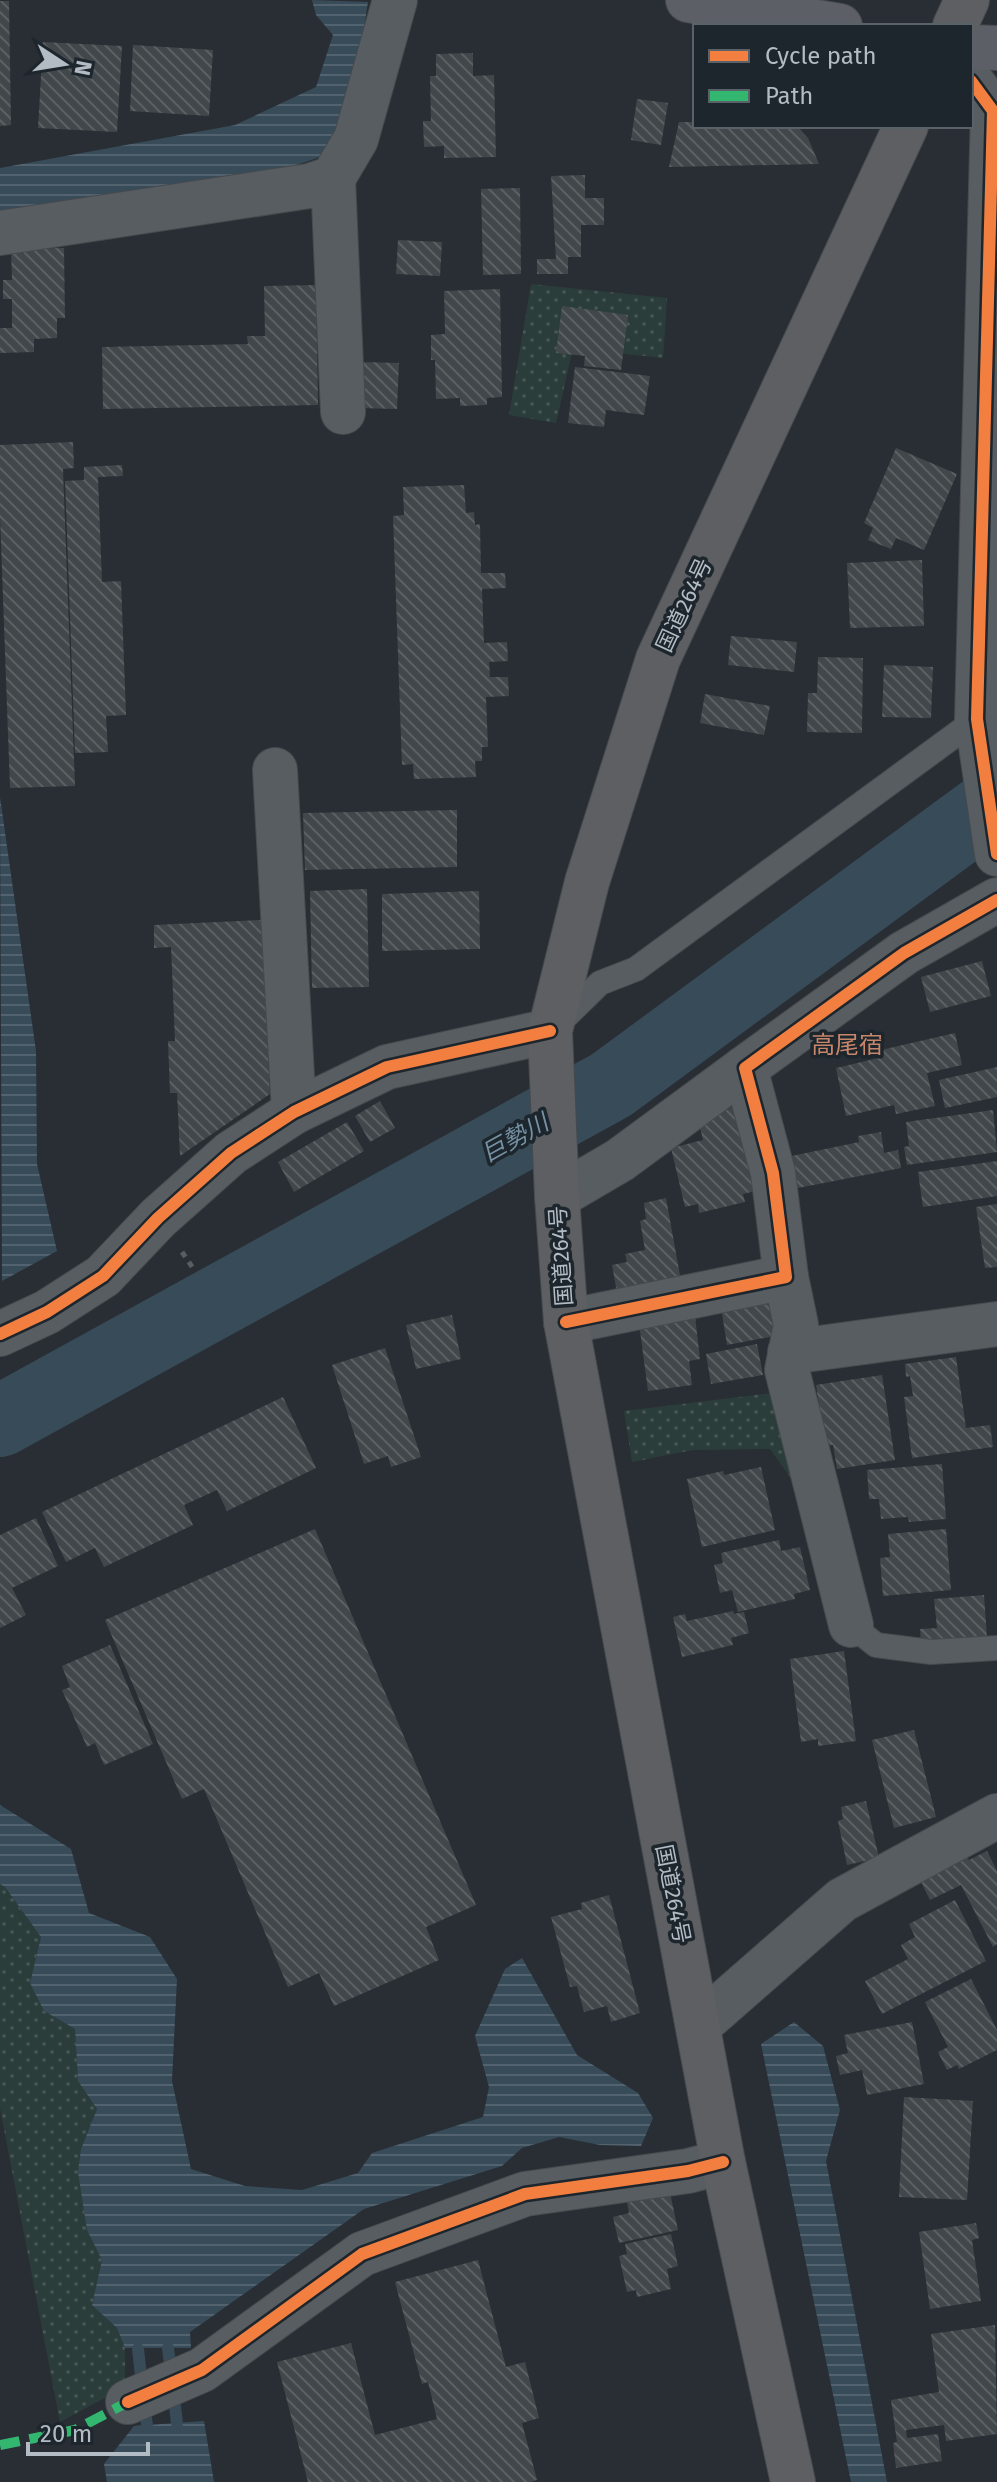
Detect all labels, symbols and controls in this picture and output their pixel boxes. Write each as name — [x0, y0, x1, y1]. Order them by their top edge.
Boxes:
north arrow — [24, 24, 104, 104]
legend — [693, 24, 973, 128]
text: Cycle path — [765, 42, 877, 70]
text: N — [68, 58, 98, 78]
text: Path — [765, 82, 813, 110]
street label: 国道264号 — [651, 554, 717, 656]
district label: 高尾宿 — [811, 1031, 883, 1059]
water label: 巨勢川 — [477, 1107, 556, 1168]
street label: 国道264号 — [544, 1205, 578, 1307]
street label: 国道264号 — [650, 1842, 696, 1946]
scale bar — [28, 2406, 148, 2456]
text: 20 m — [40, 2420, 92, 2448]

